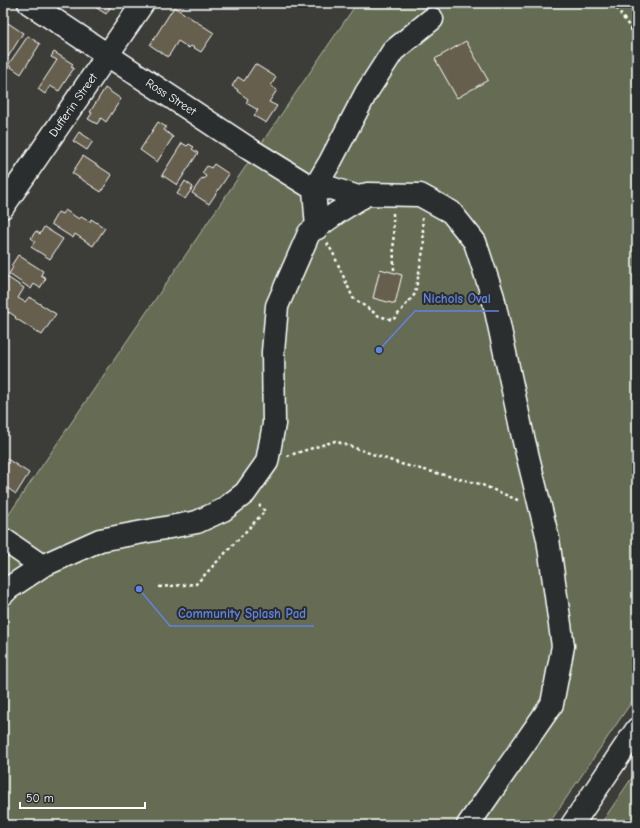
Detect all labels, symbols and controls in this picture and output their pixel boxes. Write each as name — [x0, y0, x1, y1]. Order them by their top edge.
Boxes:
street label: Dufferin Street — [46, 70, 100, 139]
street label: Ross Street — [143, 76, 199, 119]
callout: Nichols Oval — [415, 286, 499, 311]
text: Nichols Oval — [423, 291, 491, 306]
callout: Community Splash Pad — [170, 601, 314, 626]
text: Community Splash Pad — [178, 606, 306, 621]
scale bar — [20, 784, 145, 810]
text: 50 m — [26, 791, 54, 805]

